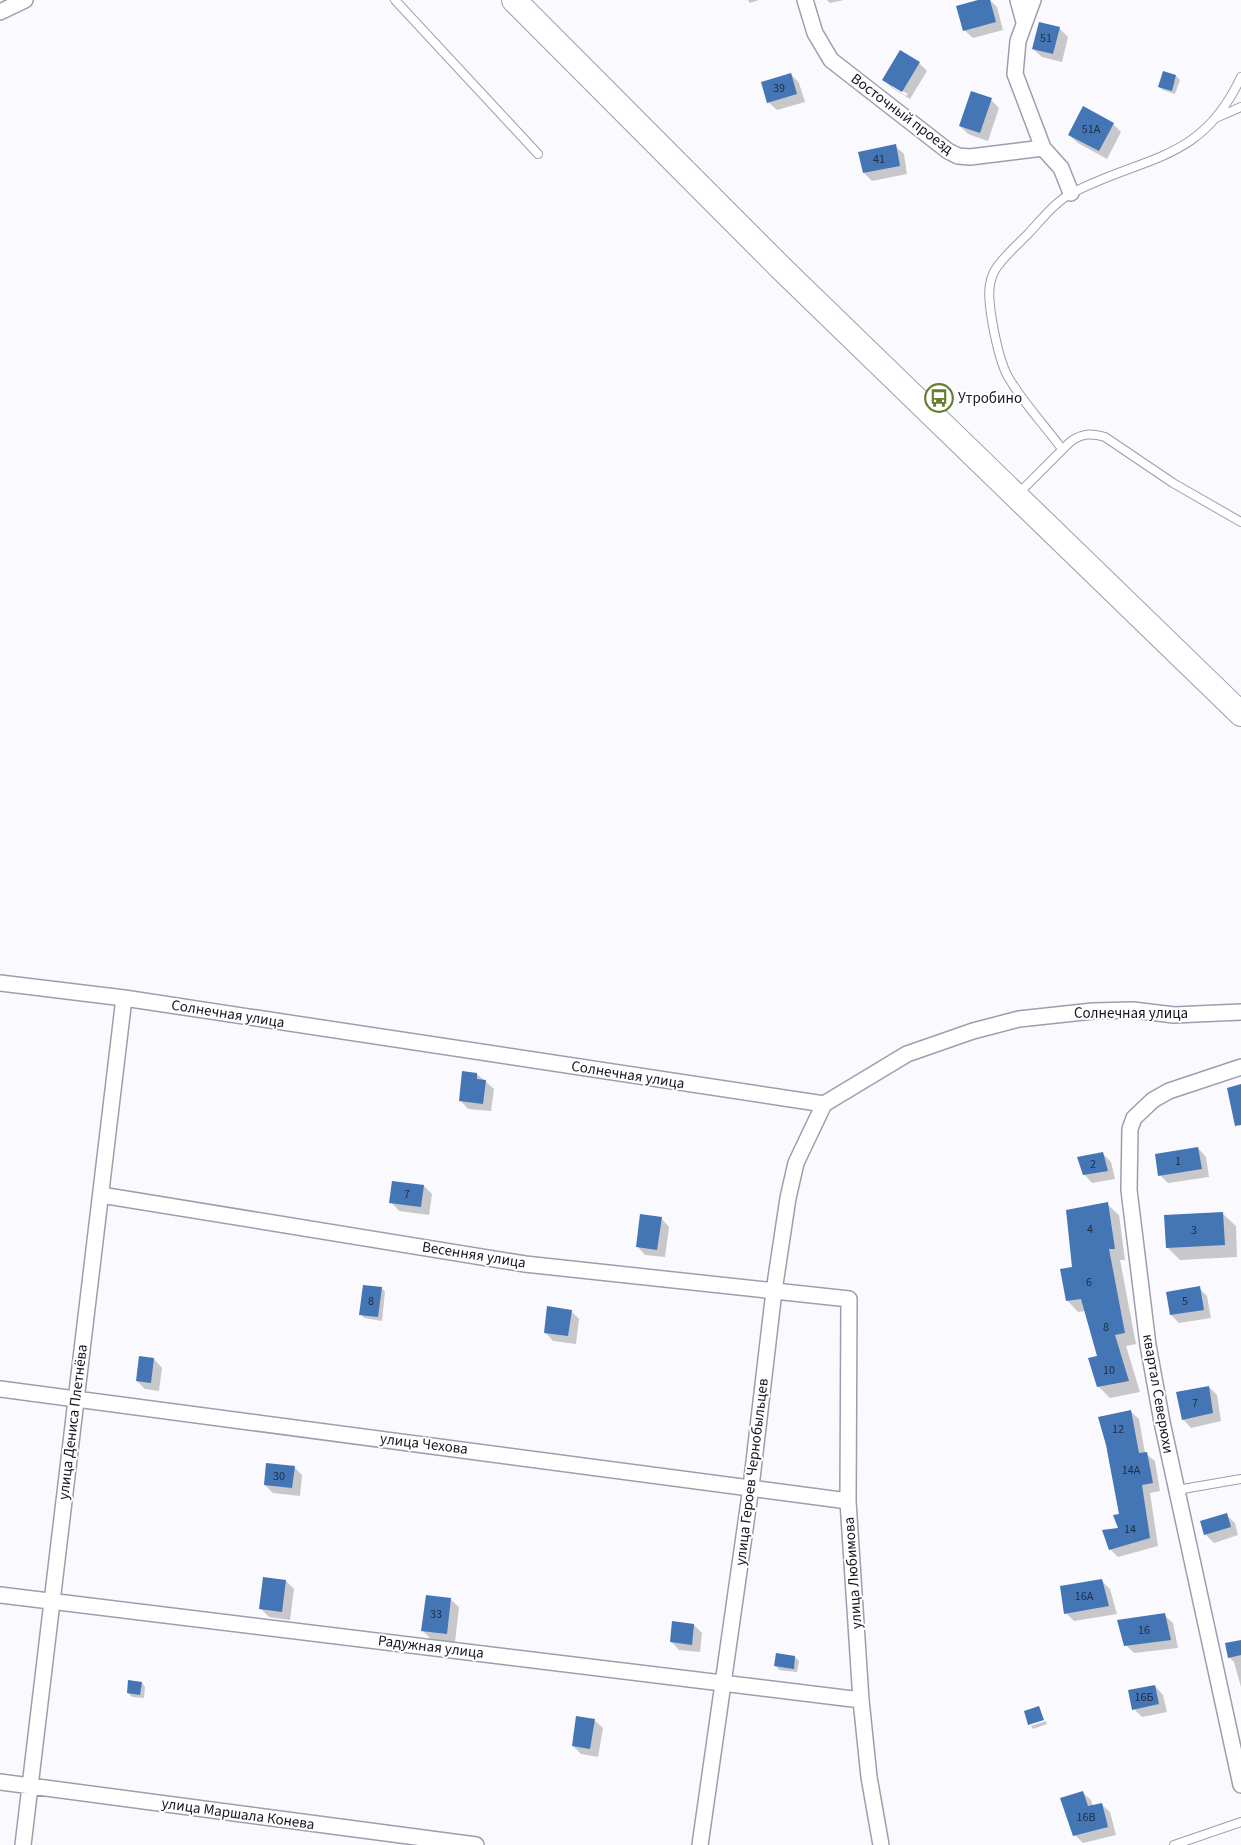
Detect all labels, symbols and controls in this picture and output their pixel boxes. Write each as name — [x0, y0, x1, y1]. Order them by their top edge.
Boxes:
house number: 51 — [1040, 30, 1052, 47]
street label: Восточный проезд — [846, 69, 958, 159]
house number: 39 — [773, 80, 785, 97]
house number: 51А — [1082, 121, 1101, 138]
house number: 41 — [873, 151, 885, 168]
bus stop icon: Утробино — [924, 383, 954, 413]
place label: Утробино — [958, 388, 1022, 409]
street label: Солнечная улица — [170, 995, 286, 1033]
street label: Солнечная улица — [1074, 1003, 1188, 1024]
street label: Солнечная улица — [570, 1056, 686, 1094]
house number: 1 — [1175, 1153, 1181, 1170]
house number: 2 — [1090, 1156, 1096, 1173]
house number: 7 — [404, 1186, 410, 1203]
house number: 4 — [1087, 1221, 1093, 1238]
house number: 3 — [1191, 1222, 1197, 1239]
street label: Весенняя улица — [421, 1236, 527, 1274]
house number: 6 — [1086, 1274, 1092, 1291]
house number: 8 — [368, 1293, 374, 1310]
house number: 5 — [1182, 1293, 1188, 1310]
house number: 8 — [1103, 1319, 1109, 1336]
street label: квартал Северюхи — [1137, 1333, 1179, 1455]
street label: улица Дениса Плетнёва — [53, 1343, 93, 1501]
house number: 10 — [1103, 1362, 1115, 1379]
street label: улица Героев Чернобыльцев — [730, 1377, 774, 1567]
house number: 7 — [1192, 1395, 1198, 1412]
house number: 12 — [1112, 1421, 1124, 1438]
street label: улица Чехова — [379, 1428, 469, 1460]
house number: 14А — [1122, 1462, 1141, 1479]
house number: 30 — [273, 1468, 285, 1485]
street label: улица Любимова — [839, 1516, 867, 1630]
house number: 14 — [1124, 1521, 1136, 1538]
house number: 16А — [1075, 1588, 1094, 1605]
house number: 33 — [430, 1606, 442, 1623]
house number: 16 — [1138, 1622, 1150, 1639]
street label: Радужная улица — [377, 1630, 485, 1664]
house number: 16Б — [1135, 1689, 1153, 1706]
street label: улица Маршала Конева — [160, 1793, 316, 1835]
house number: 16В — [1077, 1809, 1095, 1826]

